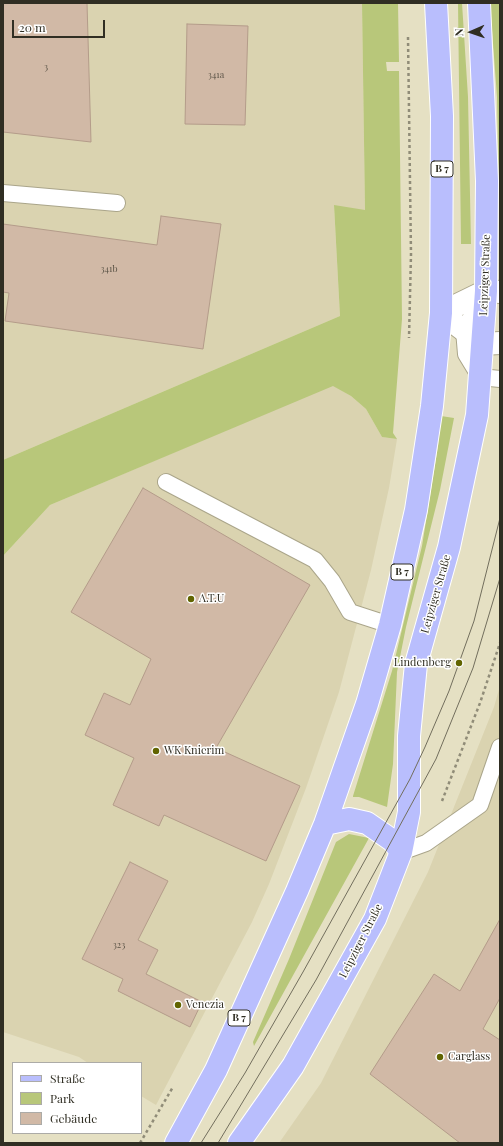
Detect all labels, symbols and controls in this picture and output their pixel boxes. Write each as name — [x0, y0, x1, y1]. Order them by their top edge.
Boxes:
scale bar — [14, 12, 107, 38]
north arrow — [451, 12, 491, 52]
text: 20 m — [19, 19, 46, 35]
text: N — [451, 28, 466, 37]
house number: 3 — [44, 62, 48, 72]
house number: 341a — [208, 70, 224, 80]
road number: B 7 — [431, 161, 453, 177]
street label: Leipziger Straße — [477, 234, 493, 316]
house number: 341b — [101, 264, 117, 274]
street label: Leipziger Straße — [418, 553, 454, 635]
road number: B 7 — [391, 564, 413, 580]
place label: A.T.U — [199, 592, 224, 606]
marker: A.T.U — [186, 594, 196, 604]
place label: Lindenberg — [394, 656, 451, 670]
marker: Lindenberg — [454, 658, 464, 668]
place label: WK Knierim — [164, 744, 224, 758]
marker: WK Knierim — [151, 746, 161, 756]
street label: Leipziger Straße — [337, 902, 385, 980]
house number: 323 — [113, 940, 125, 950]
place label: Venezia — [186, 998, 224, 1012]
marker: Venezia — [173, 1000, 183, 1010]
road number: B 7 — [228, 1010, 250, 1026]
place label: Carglass — [448, 1050, 490, 1064]
marker: Carglass — [435, 1052, 445, 1062]
legend — [12, 1062, 142, 1134]
text: Straße — [50, 1070, 85, 1086]
text: Park — [50, 1090, 75, 1106]
text: Gebäude — [50, 1110, 97, 1126]

